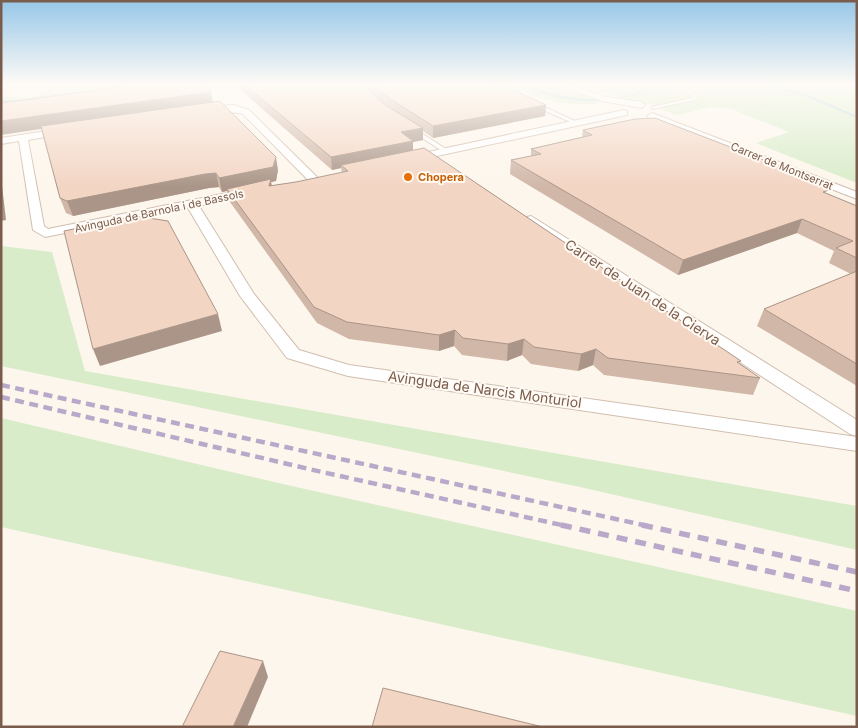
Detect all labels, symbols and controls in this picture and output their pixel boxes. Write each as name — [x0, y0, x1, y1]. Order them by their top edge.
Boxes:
street label: Carrer de Montserrat — [729, 139, 836, 193]
place label: Chopera — [418, 170, 464, 184]
marker: Chopera — [402, 171, 414, 183]
street label: Avinguda de Barnola i de Bassols — [73, 186, 245, 236]
street label: Carrer de Juan de la Cierva — [562, 235, 724, 349]
street label: Avinguda de Narcis Monturiol — [387, 367, 583, 411]

